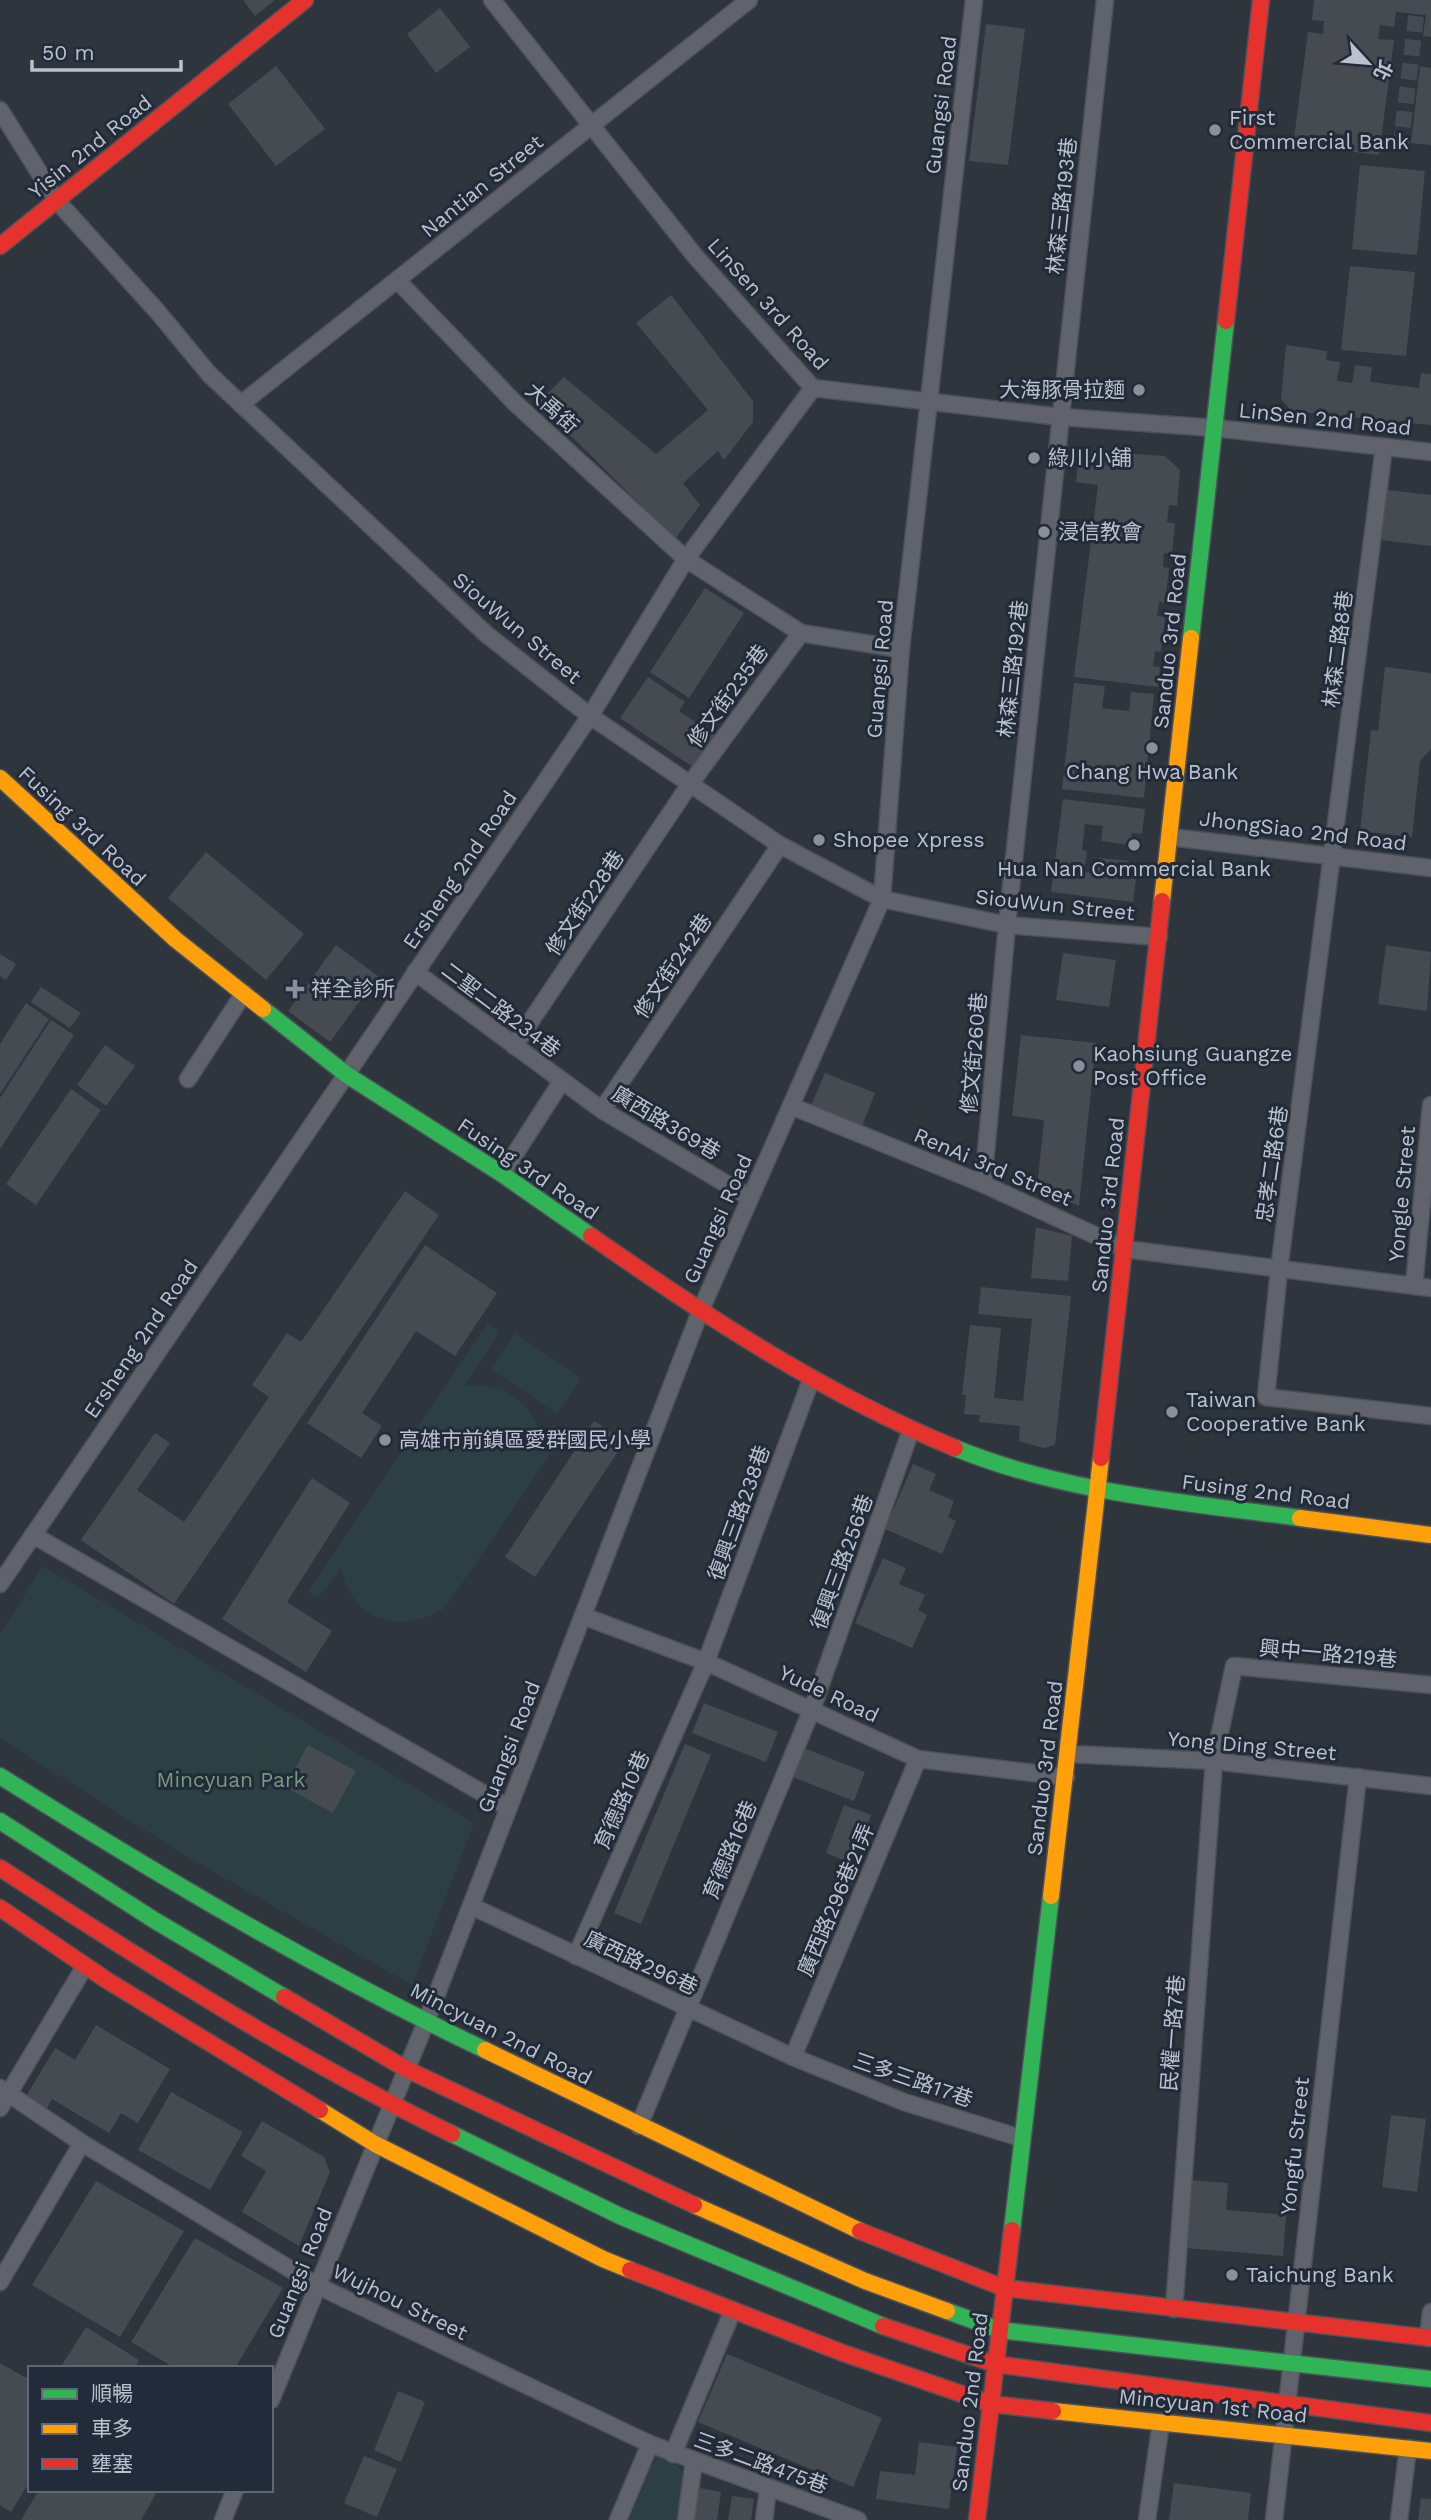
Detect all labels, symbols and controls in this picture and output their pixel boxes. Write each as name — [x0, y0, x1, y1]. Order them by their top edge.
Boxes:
scale bar — [32, 28, 180, 72]
north arrow — [1333, 28, 1403, 98]
street label: Guangsi Road — [920, 34, 961, 176]
text: 50 m — [42, 40, 94, 65]
text: 北 — [1368, 57, 1397, 84]
street label: Yisin 2nd Road — [23, 89, 156, 204]
place label: First Commercial Bank — [1229, 105, 1409, 154]
marker: First Commercial Bank — [1207, 122, 1223, 138]
street label: Nantian Street — [416, 129, 548, 242]
street label: 林森三路193巷 — [1042, 136, 1081, 276]
street label: LinSen 3rd Road — [703, 233, 834, 375]
street label: 大禹街 — [521, 377, 584, 438]
place label: 大海豚骨拉麵 — [999, 377, 1125, 402]
marker: 大海豚骨拉麵 — [1131, 382, 1147, 398]
street label: LinSen 2nd Road — [1237, 397, 1413, 440]
place label: 綠川小舖 — [1048, 445, 1132, 470]
marker: 綠川小舖 — [1026, 450, 1042, 466]
place label: 浸信教會 — [1058, 519, 1142, 544]
marker: 浸信教會 — [1036, 524, 1052, 540]
street label: Sanduo 3rd Road — [1148, 552, 1191, 730]
street label: SiouWun Street — [448, 567, 587, 689]
street label: 林森二路8巷 — [1318, 589, 1357, 709]
street label: Guangsi Road — [861, 598, 898, 739]
street label: 林森三路192巷 — [993, 599, 1032, 739]
street label: 修文街235巷 — [682, 640, 773, 752]
marker: Chang Hwa Bank — [1144, 740, 1160, 756]
place label: Chang Hwa Bank — [1066, 759, 1238, 784]
street label: Fusing 3rd Road — [14, 760, 151, 891]
street label: Ersheng 2nd Road — [397, 786, 522, 954]
street label: JhongSiao 2nd Road — [1198, 805, 1408, 856]
place label: Shopee Xpress — [833, 827, 985, 852]
marker: Shopee Xpress — [811, 832, 827, 848]
marker: Hua Nan Commercial Bank — [1126, 837, 1142, 853]
street label: 修文街228巷 — [540, 845, 629, 960]
place label: Hua Nan Commercial Bank — [997, 856, 1271, 881]
street label: SiouWun Street — [974, 884, 1136, 925]
street label: 修文街242巷 — [628, 909, 717, 1023]
street label: 二聖二路234巷 — [437, 957, 566, 1062]
place label: 祥全診所 — [311, 976, 395, 1001]
marker: 祥全診所 — [285, 979, 305, 999]
street label: 修文街260巷 — [956, 991, 991, 1115]
place label: Kaohsiung Guangze Post Office — [1093, 1041, 1292, 1090]
marker: Kaohsiung Guangze Post Office — [1071, 1058, 1087, 1074]
street label: 廣西路369巷 — [608, 1080, 725, 1165]
street label: 忠孝二路6巷 — [1251, 1104, 1292, 1224]
street label: Fusing 3rd Road — [453, 1112, 604, 1225]
street label: Sanduo 3rd Road — [1086, 1116, 1129, 1294]
street label: RenAi 3rd Street — [910, 1122, 1076, 1211]
street label: Yongle Street — [1383, 1125, 1420, 1263]
street label: Guangsi Road — [678, 1150, 757, 1288]
street label: Ersheng 2nd Road — [78, 1255, 203, 1423]
place label: Taiwan Cooperative Bank — [1186, 1387, 1366, 1436]
marker: Taiwan Cooperative Bank — [1164, 1404, 1180, 1420]
place label: 高雄市前鎮區愛群國民小學 — [399, 1427, 651, 1452]
marker: 高雄市前鎮區愛群國民小學 — [377, 1432, 393, 1448]
street label: 復興三路238巷 — [702, 1442, 775, 1584]
street label: Fusing 2nd Road — [1180, 1469, 1352, 1514]
street label: 復興三路256巷 — [805, 1491, 878, 1633]
street label: 興中一路219巷 — [1258, 1635, 1398, 1672]
street label: Yude Road — [775, 1659, 883, 1728]
street label: Guangsi Road — [472, 1677, 545, 1816]
street label: Sanduo 3rd Road — [1021, 1679, 1068, 1857]
street label: Yong Ding Street — [1166, 1726, 1338, 1765]
street label: 育德路10巷 — [589, 1747, 654, 1853]
park label: Mincyuan Park — [157, 1767, 306, 1792]
street label: 育德路16巷 — [698, 1797, 762, 1903]
street label: 廣西路296巷21弄 — [792, 1820, 879, 1980]
street label: 廣西路296巷 — [581, 1925, 702, 2000]
street label: 民權一路7巷 — [1156, 1974, 1189, 2092]
street label: Mincyuan 2nd Road — [406, 1977, 596, 2090]
street label: 三多三路17巷 — [850, 2047, 976, 2112]
street label: Yongfu Street — [1275, 2075, 1314, 2216]
street label: Guangsi Road — [262, 2204, 337, 2342]
street label: Wujhou Street — [329, 2258, 472, 2345]
place label: Taichung Bank — [1246, 2262, 1394, 2287]
marker: Taichung Bank — [1224, 2267, 1240, 2283]
street label: Sanduo 2nd Road — [946, 2311, 993, 2493]
legend — [28, 2366, 273, 2492]
text: 順暢 — [91, 2381, 133, 2406]
street label: Mincyuan 1st Road — [1117, 2383, 1309, 2428]
text: 車多 — [91, 2416, 133, 2441]
street label: 三多二路475巷 — [691, 2427, 832, 2498]
text: 壅塞 — [91, 2451, 133, 2476]

